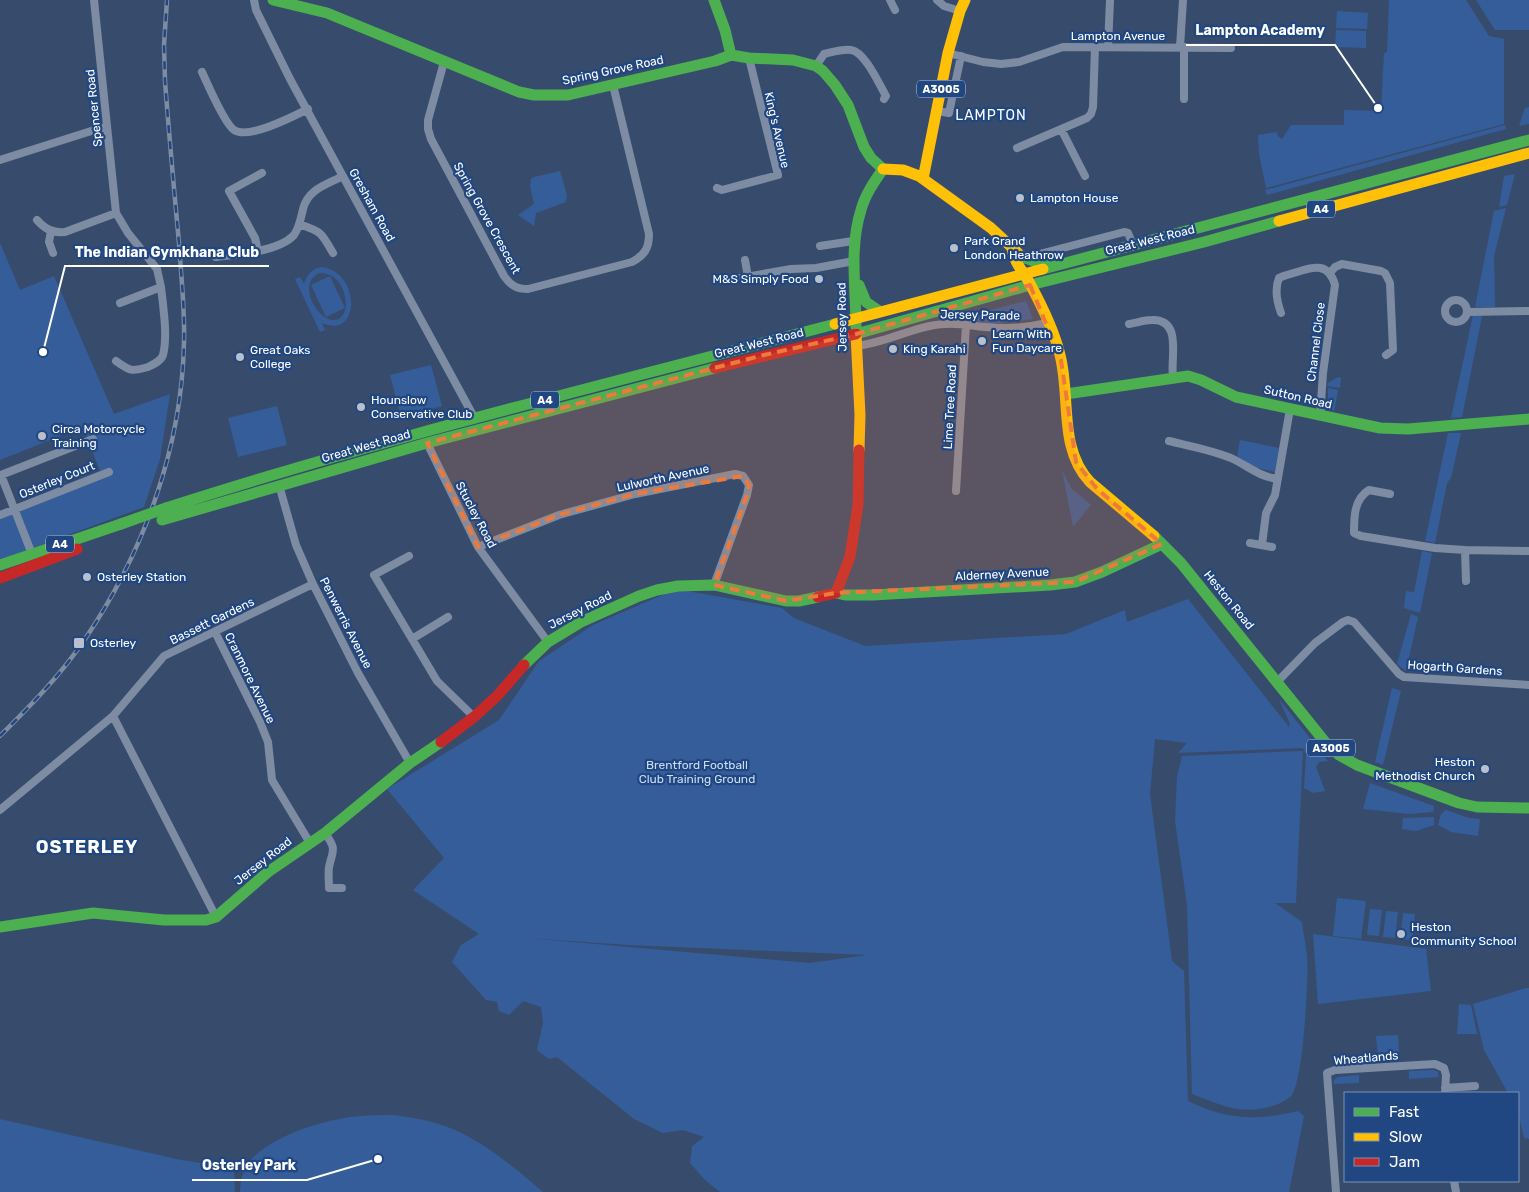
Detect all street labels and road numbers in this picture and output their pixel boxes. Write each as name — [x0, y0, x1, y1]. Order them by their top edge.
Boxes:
street label: Lampton Avenue — [1071, 29, 1166, 43]
street label: Spring Grove Road — [561, 52, 665, 88]
street label: Spencer Road — [83, 69, 105, 147]
road number: A3005 — [917, 80, 965, 98]
street label: King's Avenue — [761, 91, 793, 170]
street label: Spring Grove Crescent — [450, 160, 524, 276]
street label: Gresham Road — [346, 166, 398, 244]
road number: A4 — [1307, 200, 1335, 218]
street label: Great West Road — [1104, 222, 1196, 258]
street label: Jersey Road — [834, 282, 850, 352]
street label: Channel Close — [1304, 301, 1328, 382]
street label: Jersey Parade — [940, 307, 1020, 323]
street label: Great West Road — [713, 325, 805, 361]
street label: Lime Tree Road — [941, 364, 959, 450]
street label: Sutton Road — [1263, 382, 1333, 412]
road number: A4 — [531, 392, 559, 408]
street label: Great West Road — [320, 427, 412, 465]
street label: Osterley Court — [17, 458, 97, 502]
street label: Lulworth Avenue — [615, 461, 711, 495]
street label: Stucley Road — [453, 479, 499, 551]
road number: A4 — [46, 536, 74, 552]
street label: Alderney Avenue — [955, 565, 1050, 583]
street label: Heston Road — [1201, 568, 1257, 632]
street label: Penwerris Avenue — [317, 575, 375, 671]
street label: Jersey Road — [546, 588, 614, 632]
street label: Bassett Gardens — [167, 594, 257, 648]
street label: Cranmore Avenue — [222, 630, 278, 726]
street label: Hogarth Gardens — [1407, 658, 1503, 678]
road number: A3005 — [1307, 740, 1355, 756]
street label: Jersey Road — [231, 834, 295, 888]
street label: Wheatlands — [1333, 1048, 1399, 1068]

